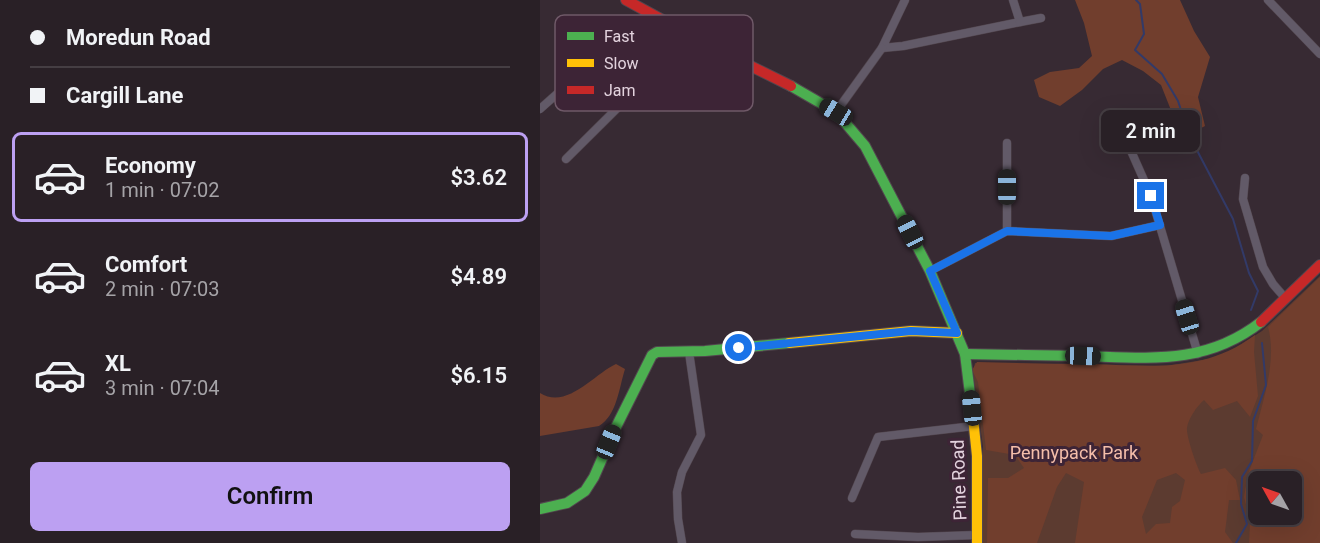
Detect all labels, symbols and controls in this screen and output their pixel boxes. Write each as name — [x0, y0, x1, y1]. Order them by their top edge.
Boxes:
legend — [555, 15, 753, 111]
text: Moredun Road — [66, 25, 211, 50]
text: Fast — [604, 27, 635, 46]
text: Slow — [604, 54, 639, 73]
text: Jam — [604, 81, 636, 100]
text: Cargill Lane — [66, 83, 183, 108]
car — [816, 95, 856, 129]
callout: 2 min — [1102, 109, 1200, 151]
text: 2 min — [1125, 119, 1176, 143]
icon: car — [33, 150, 87, 204]
text: Economy — [105, 153, 196, 178]
text: $3.62 — [450, 165, 507, 190]
car — [998, 169, 1016, 205]
text: 1 min · 07:02 — [105, 178, 220, 202]
route end — [1137, 182, 1164, 209]
car — [894, 212, 926, 252]
icon: car — [33, 249, 87, 303]
text: Comfort — [105, 252, 187, 277]
text: $4.89 — [450, 264, 507, 289]
text: 2 min · 07:03 — [105, 277, 220, 301]
car — [1173, 297, 1201, 337]
route start — [725, 334, 752, 361]
car — [1065, 346, 1101, 366]
icon: car — [33, 348, 87, 402]
text: XL — [105, 351, 131, 376]
text: $6.15 — [450, 363, 507, 388]
text: 3 min · 07:04 — [105, 376, 220, 400]
car — [961, 389, 983, 427]
car — [594, 422, 624, 462]
street label: Pine Road — [947, 439, 970, 521]
park label: Pennypack Park — [1010, 442, 1139, 463]
button: Confirm — [30, 462, 510, 531]
north arrow — [1248, 471, 1302, 525]
map controls — [1248, 471, 1302, 525]

